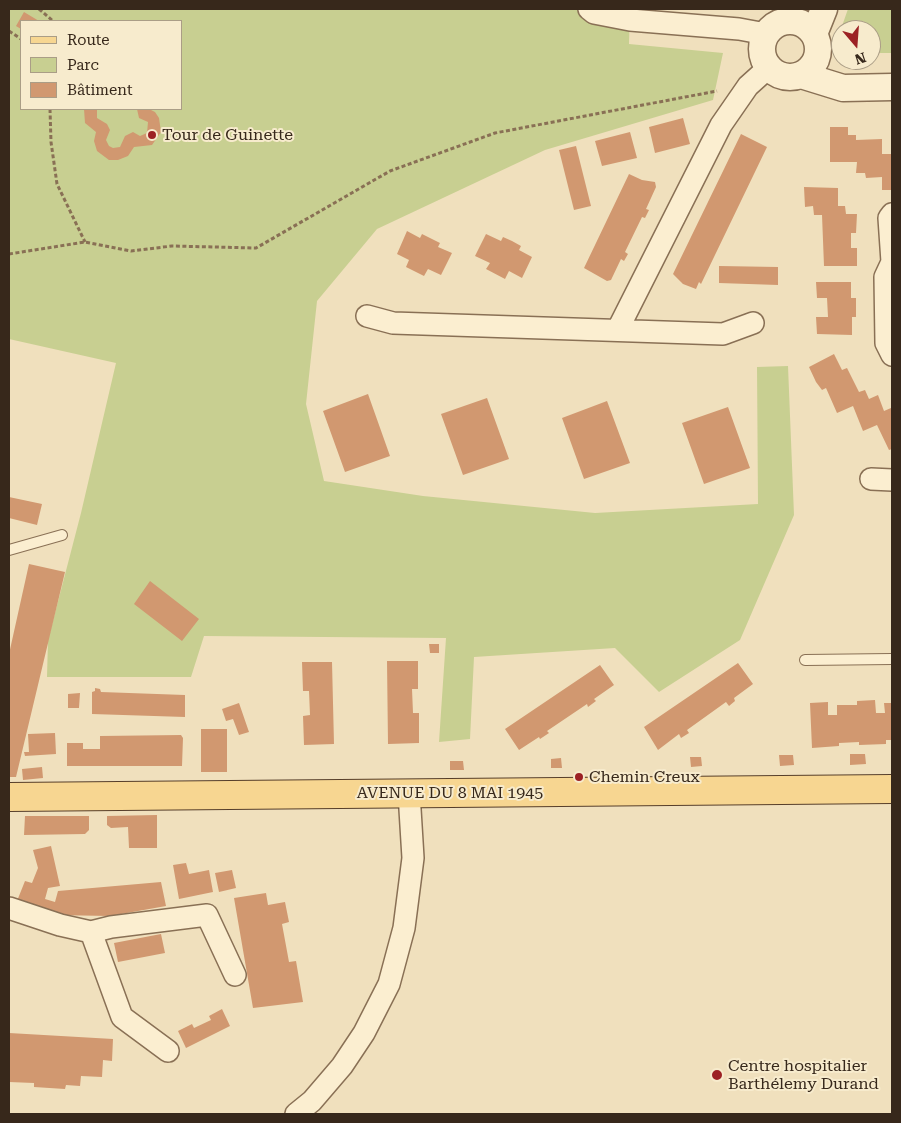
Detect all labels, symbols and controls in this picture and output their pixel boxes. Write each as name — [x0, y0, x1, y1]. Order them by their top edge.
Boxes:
legend — [20, 20, 182, 110]
north arrow — [831, 20, 881, 70]
text: Route — [67, 31, 109, 49]
text: N — [853, 49, 868, 68]
text: Parc — [67, 56, 99, 74]
text: Bâtiment — [67, 81, 133, 99]
place label: Tour de Guinette — [162, 125, 293, 145]
marker: Tour de Guinette — [146, 129, 158, 141]
place label: Chemin Creux — [589, 767, 700, 787]
marker: Chemin Creux — [573, 771, 585, 783]
street label: AVENUE DU 8 MAI 1945 — [357, 783, 543, 803]
place label: Centre hospitalier Barthélemy Durand — [728, 1056, 879, 1094]
marker: Centre hospitalier Barthélemy Durand — [710, 1068, 724, 1082]

